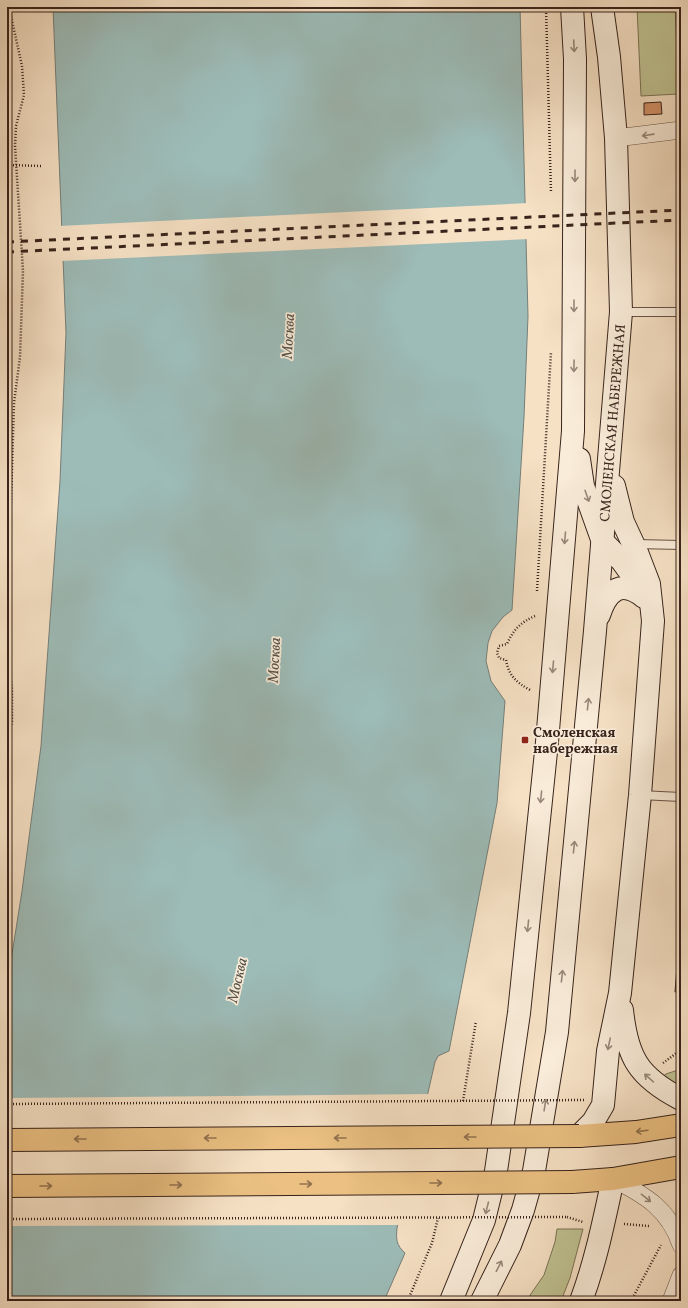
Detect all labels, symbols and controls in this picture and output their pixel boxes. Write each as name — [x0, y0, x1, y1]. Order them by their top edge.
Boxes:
one-way arrow — [570, 39, 578, 52]
one-way arrow — [642, 131, 655, 139]
one-way arrow — [571, 169, 579, 182]
one-way arrow — [570, 299, 578, 312]
water label: Москва — [278, 313, 301, 360]
street label: СМОЛЕНСКАЯ НАБЕРЕЖНАЯ — [596, 324, 631, 522]
one-way arrow — [570, 359, 578, 372]
one-way arrow — [584, 490, 591, 503]
one-way arrow — [561, 531, 568, 544]
water label: Москва — [264, 637, 287, 684]
one-way arrow — [550, 660, 557, 673]
one-way arrow — [585, 698, 592, 711]
place label: Смоленская набережная — [533, 724, 618, 759]
marker: Смоленская набережная — [520, 735, 530, 745]
one-way arrow — [537, 790, 545, 803]
one-way arrow — [571, 841, 578, 854]
one-way arrow — [524, 919, 532, 932]
water label: Москва — [223, 956, 254, 1006]
one-way arrow — [558, 970, 566, 983]
one-way arrow — [605, 1037, 613, 1050]
one-way arrow — [644, 1073, 654, 1082]
one-way arrow — [541, 1099, 549, 1112]
one-way arrow — [636, 1127, 649, 1135]
one-way arrow — [464, 1133, 477, 1141]
one-way arrow — [204, 1134, 217, 1142]
one-way arrow — [334, 1134, 347, 1141]
one-way arrow — [74, 1135, 87, 1143]
one-way arrow — [429, 1179, 442, 1187]
one-way arrow — [299, 1180, 312, 1188]
one-way arrow — [169, 1181, 182, 1189]
one-way arrow — [39, 1182, 52, 1190]
one-way arrow — [641, 1194, 652, 1203]
one-way arrow — [483, 1202, 490, 1215]
one-way arrow — [496, 1261, 504, 1273]

